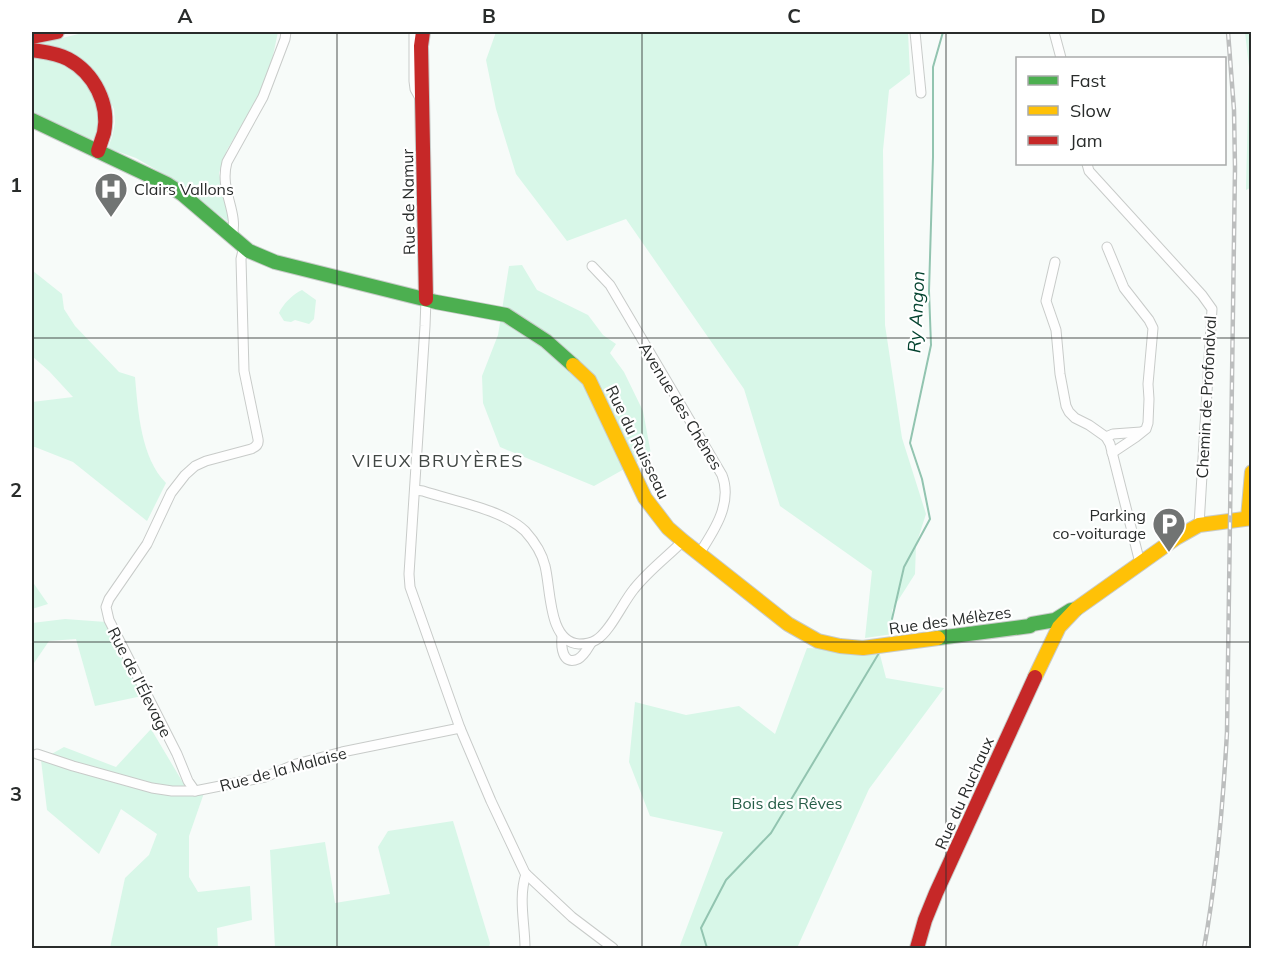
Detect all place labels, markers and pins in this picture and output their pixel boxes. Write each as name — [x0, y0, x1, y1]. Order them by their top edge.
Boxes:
hospital icon: Clairs Vallons — [93, 171, 129, 218]
place label: Clairs Vallons — [134, 179, 234, 199]
place label: Parking co-voiturage — [1052, 505, 1146, 543]
parking icon: Parking co-voiturage — [1151, 506, 1187, 553]

